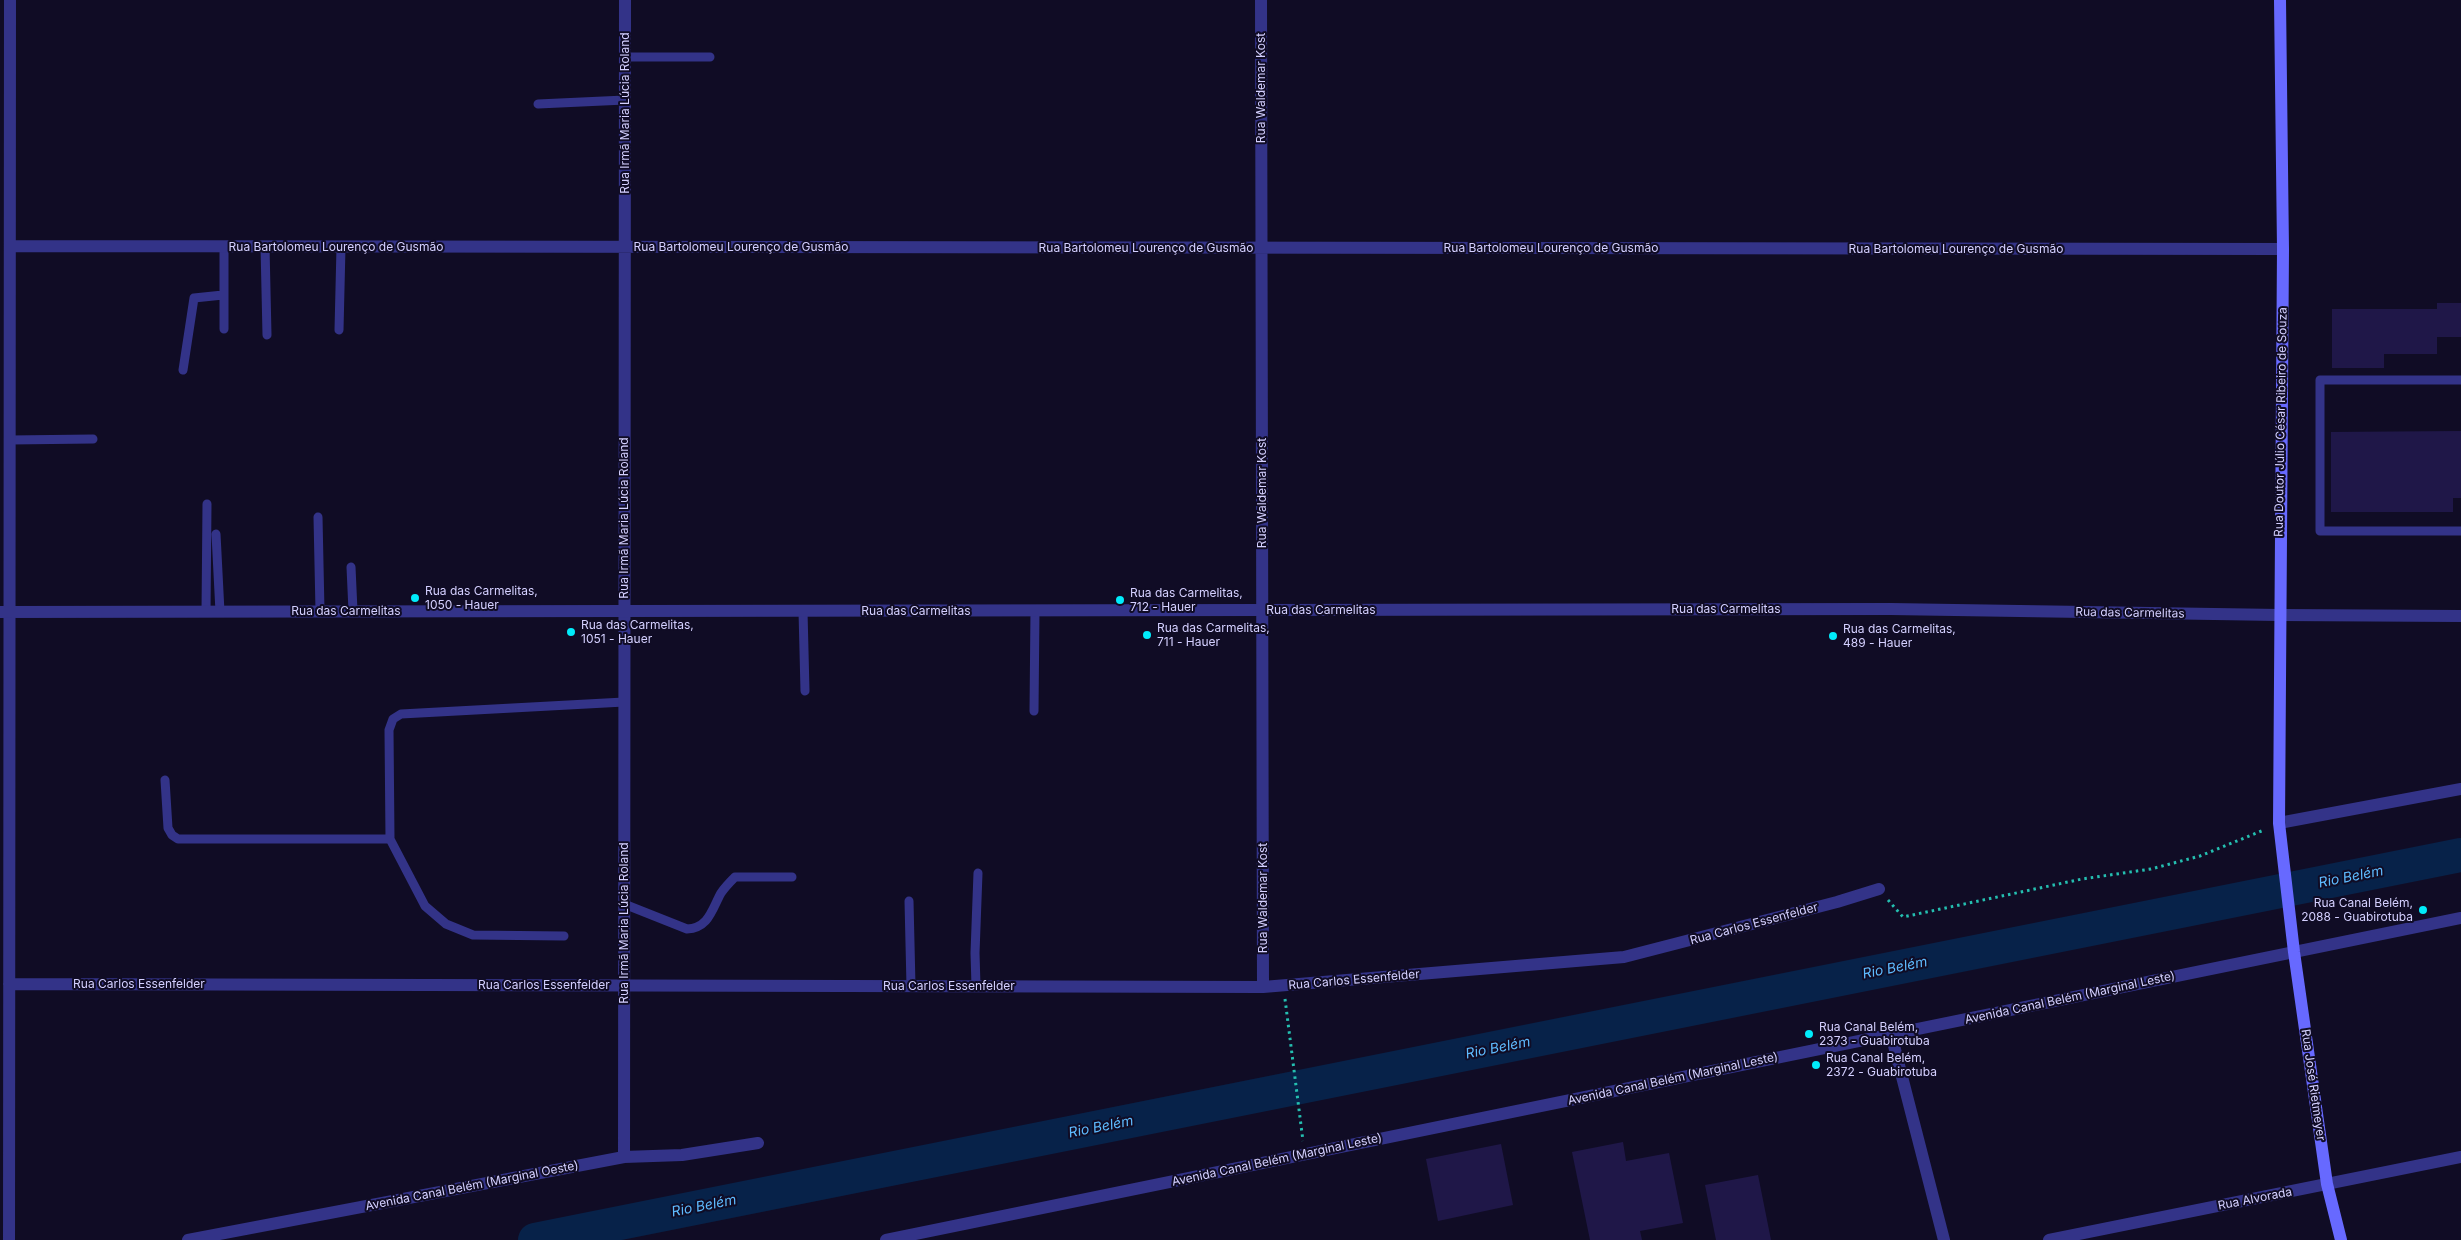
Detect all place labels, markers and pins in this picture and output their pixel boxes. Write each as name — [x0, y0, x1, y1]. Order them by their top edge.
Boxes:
place label: Rua das Carmelitas, 1050 - Hauer — [425, 584, 538, 612]
place label: Rua das Carmelitas, 712 - Hauer — [1130, 586, 1243, 614]
marker: Rua das Carmelitas, 1050 - Hauer — [409, 592, 421, 604]
marker: Rua das Carmelitas, 712 - Hauer — [1114, 594, 1126, 606]
place label: Rua das Carmelitas, 1051 - Hauer — [581, 618, 694, 646]
place label: Rua das Carmelitas, 711 - Hauer — [1157, 621, 1270, 649]
place label: Rua das Carmelitas, 489 - Hauer — [1843, 622, 1956, 650]
marker: Rua das Carmelitas, 1051 - Hauer — [565, 626, 577, 638]
marker: Rua das Carmelitas, 711 - Hauer — [1141, 629, 1153, 641]
marker: Rua das Carmelitas, 489 - Hauer — [1827, 630, 1839, 642]
place label: Rua Canal Belém, 2088 - Guabirotuba — [2301, 896, 2413, 924]
marker: Rua Canal Belém, 2088 - Guabirotuba — [2417, 904, 2429, 916]
place label: Rua Canal Belém, 2373 - Guabirotuba — [1819, 1020, 1930, 1048]
marker: Rua Canal Belém, 2373 - Guabirotuba — [1803, 1028, 1815, 1040]
place label: Rua Canal Belém, 2372 - Guabirotuba — [1826, 1051, 1937, 1079]
marker: Rua Canal Belém, 2372 - Guabirotuba — [1810, 1059, 1822, 1071]

